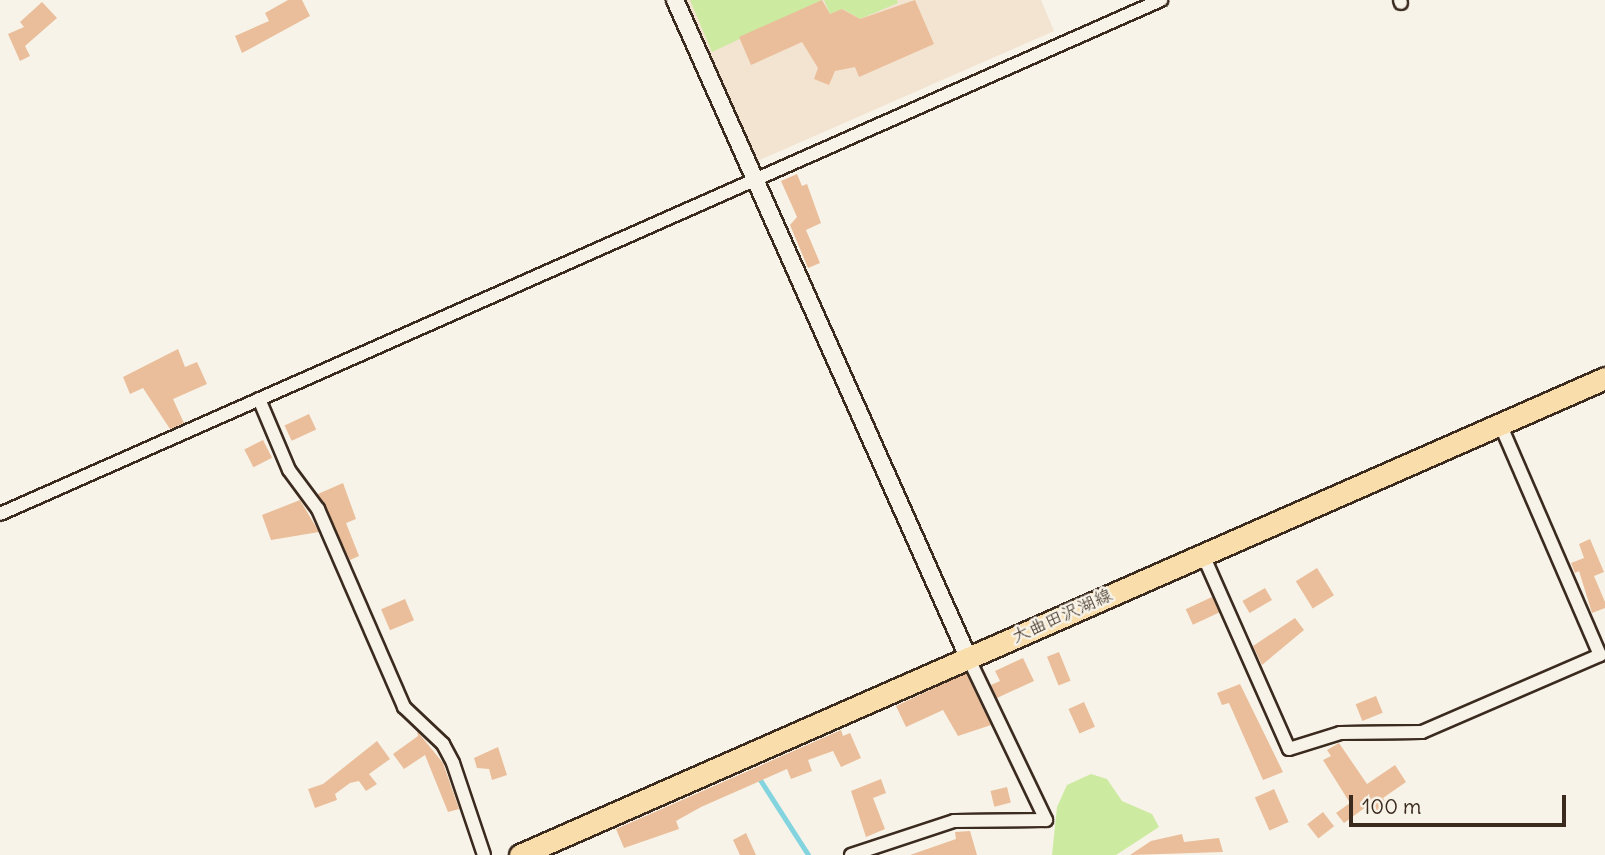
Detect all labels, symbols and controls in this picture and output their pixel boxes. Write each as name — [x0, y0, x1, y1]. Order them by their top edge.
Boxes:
street label: 大曲田沢湖線 — [1008, 584, 1116, 648]
scale bar — [1353, 782, 1570, 826]
text: 100 m — [1362, 793, 1421, 820]

